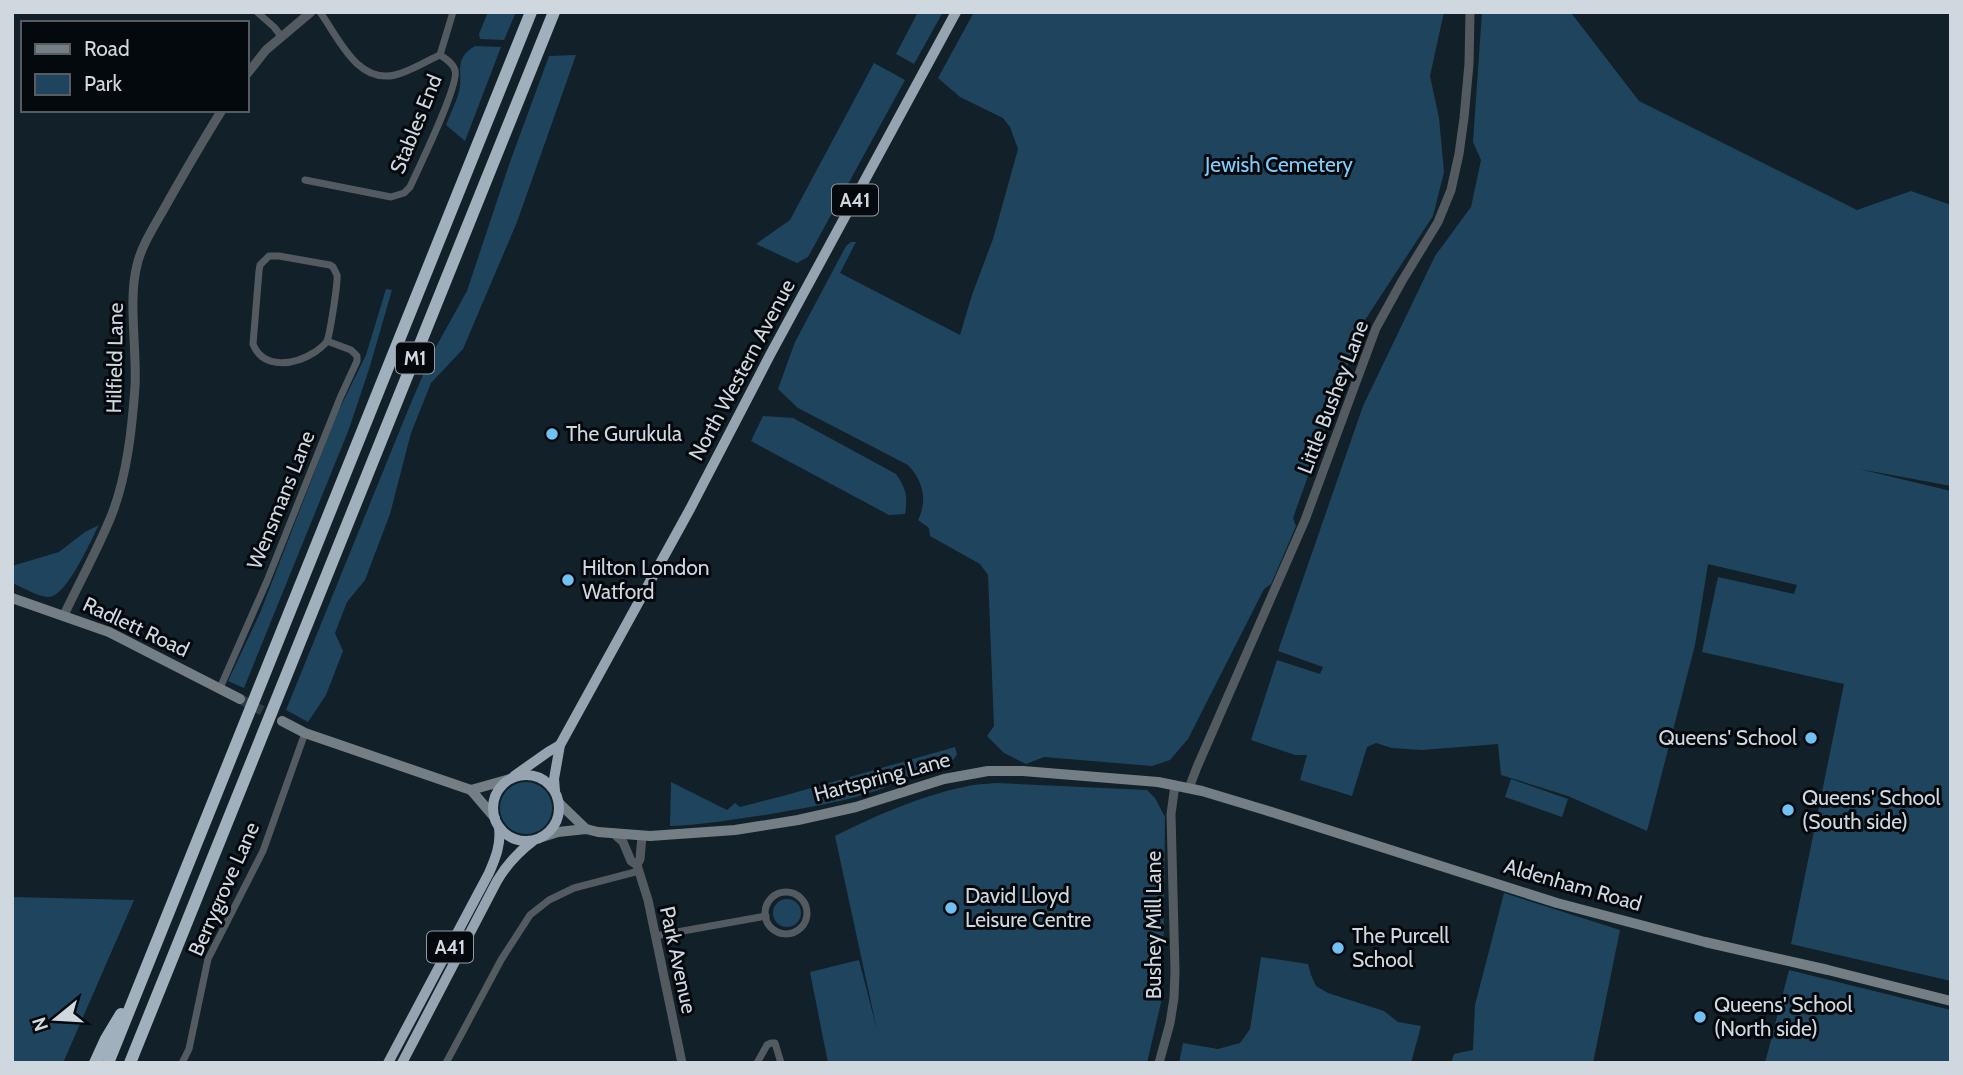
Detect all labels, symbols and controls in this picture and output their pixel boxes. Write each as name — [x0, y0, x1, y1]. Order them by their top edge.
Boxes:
legend — [21, 21, 248, 112]
text: Road — [84, 36, 130, 61]
text: Park — [84, 71, 122, 96]
street label: Stables End — [384, 71, 447, 177]
park label: Jewish Cemetery — [1204, 152, 1353, 177]
road number: A41 — [832, 184, 878, 216]
street label: North Western Avenue — [683, 275, 800, 465]
street label: Hilfield Lane — [101, 302, 128, 413]
street label: Little Bushey Lane — [1292, 316, 1373, 477]
road number: M1 — [396, 342, 434, 374]
place label: The Gurukula — [566, 421, 682, 446]
marker: The Gurukula — [544, 426, 560, 442]
street label: Wensmans Lane — [241, 427, 320, 573]
place label: Hilton London Watford — [582, 555, 710, 604]
marker: Hilton London Watford — [560, 572, 576, 588]
street label: Radlett Road — [79, 591, 193, 662]
place label: Queens' School — [1658, 725, 1797, 750]
marker: Queens' School — [1803, 730, 1819, 746]
street label: Hartspring Lane — [811, 746, 953, 807]
place label: Queens' School (South side) — [1802, 785, 1941, 834]
marker: Queens' School (South side) — [1780, 802, 1796, 818]
street label: Berrygrove Lane — [183, 818, 264, 960]
street label: Bushey Mill Lane — [1141, 850, 1166, 999]
street label: Aldenham Road — [1501, 853, 1645, 916]
place label: David Lloyd Leisure Centre — [965, 883, 1091, 932]
marker: David Lloyd Leisure Centre — [943, 900, 959, 916]
street label: Park Avenue — [655, 904, 702, 1016]
place label: The Purcell School — [1352, 923, 1449, 972]
road number: A41 — [427, 931, 473, 962]
marker: The Purcell School — [1330, 940, 1346, 956]
north arrow — [21, 984, 91, 1054]
place label: Queens' School (North side) — [1714, 992, 1853, 1041]
marker: Queens' School (North side) — [1692, 1009, 1708, 1025]
text: N — [27, 1014, 53, 1034]

